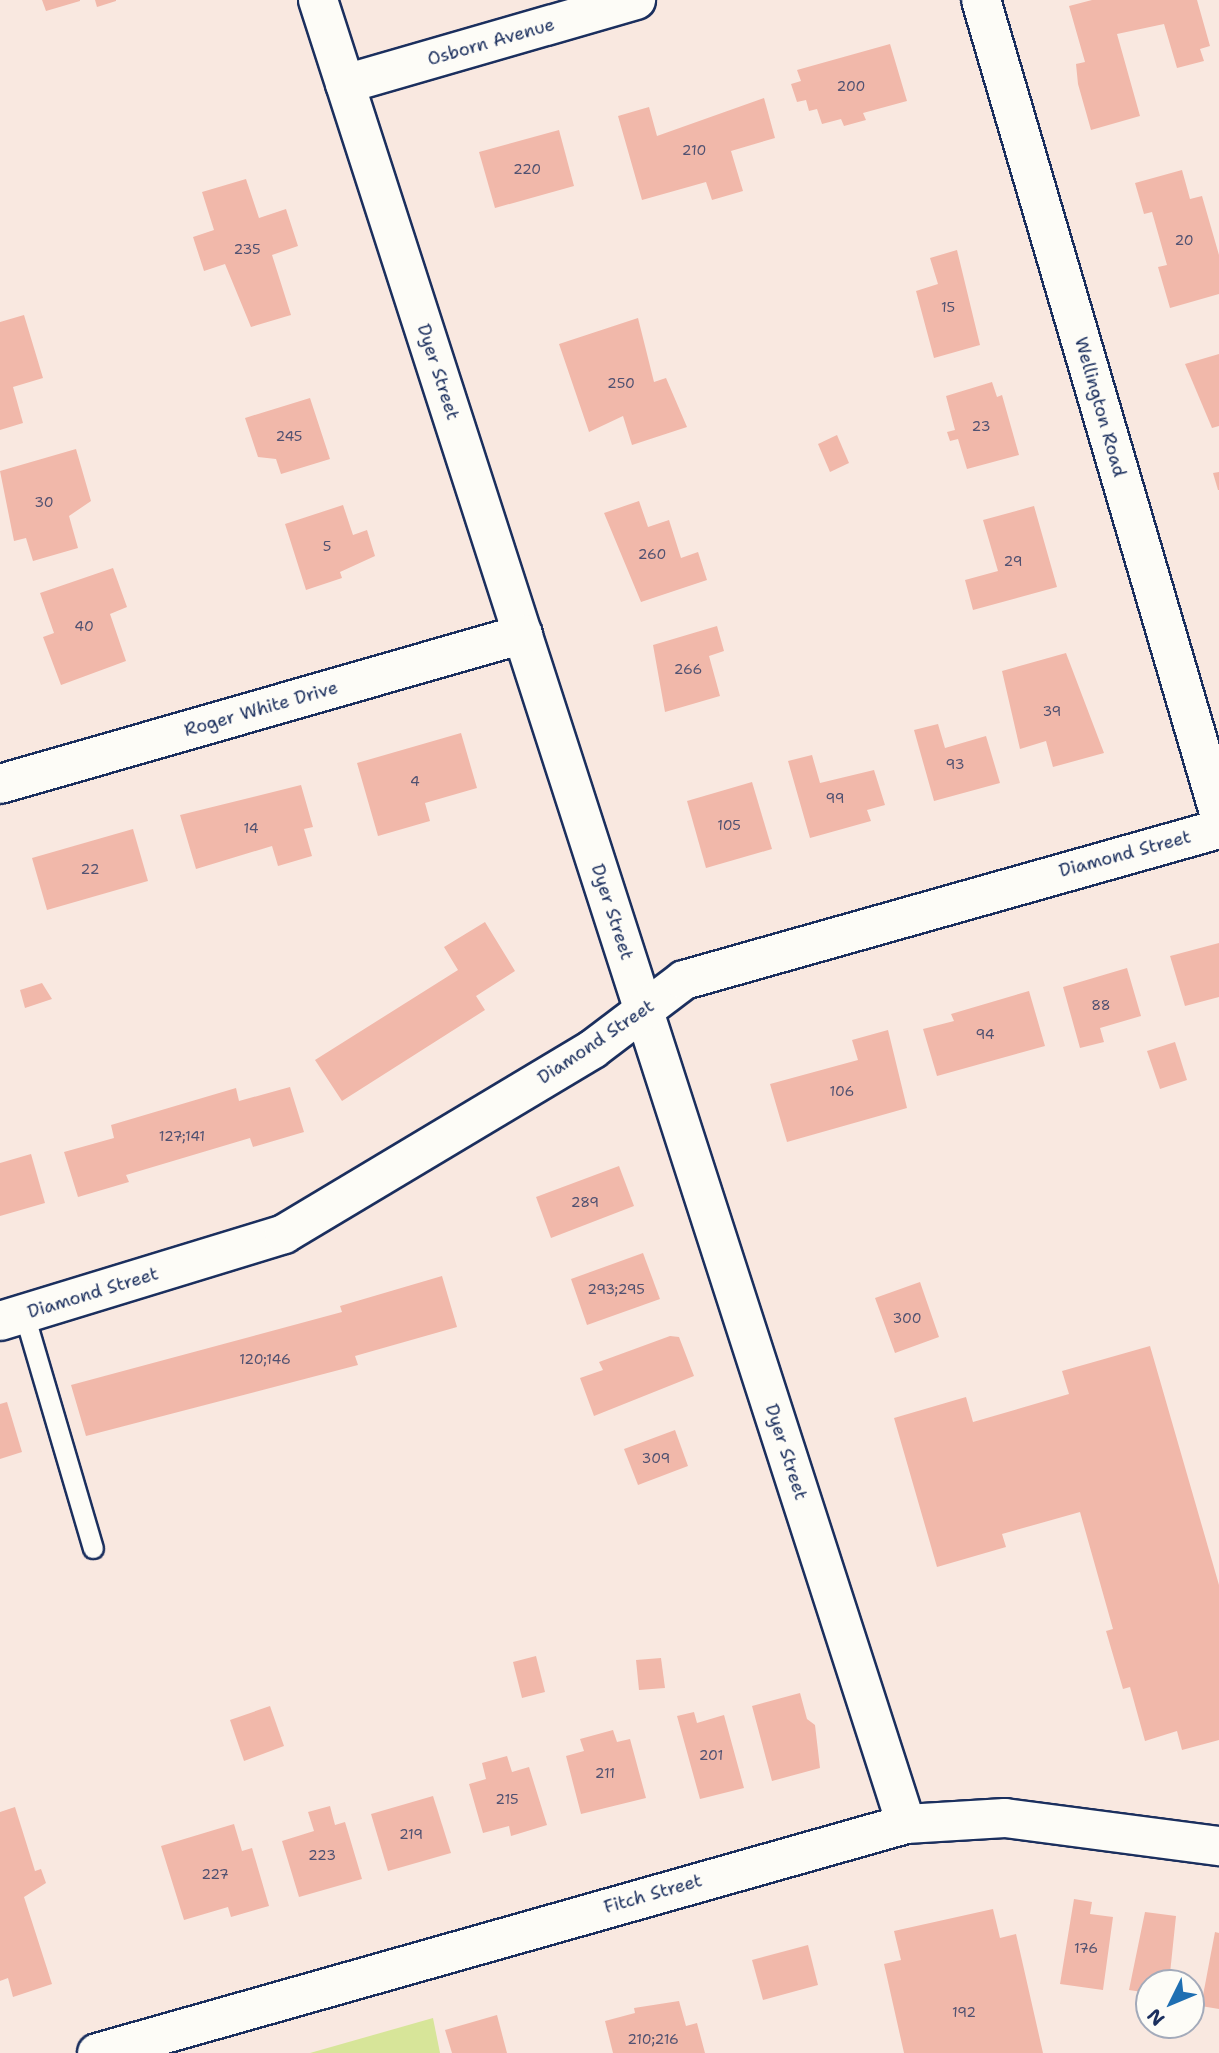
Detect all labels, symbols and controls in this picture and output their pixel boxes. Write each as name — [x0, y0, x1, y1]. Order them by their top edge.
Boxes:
street label: Osborn Avenue — [425, 14, 557, 70]
house number: 200 — [837, 78, 865, 94]
house number: 210 — [682, 142, 706, 158]
house number: 220 — [513, 161, 541, 177]
house number: 20 — [1174, 232, 1194, 248]
house number: 235 — [233, 241, 261, 257]
house number: 15 — [941, 299, 955, 315]
street label: Dyer Street — [412, 321, 464, 423]
street label: Wellington Road — [1070, 335, 1130, 479]
house number: 250 — [607, 375, 635, 391]
house number: 23 — [972, 418, 990, 434]
house number: 245 — [276, 428, 302, 444]
house number: 30 — [34, 494, 54, 510]
house number: 5 — [323, 538, 331, 554]
house number: 260 — [638, 546, 666, 562]
house number: 29 — [1004, 553, 1022, 569]
house number: 40 — [74, 618, 94, 634]
house number: 266 — [674, 661, 702, 677]
street label: Roger White Drive — [182, 677, 340, 741]
house number: 39 — [1043, 703, 1061, 719]
house number: 93 — [946, 756, 964, 772]
house number: 4 — [410, 773, 420, 789]
house number: 99 — [825, 790, 845, 806]
house number: 105 — [717, 817, 741, 833]
house number: 14 — [243, 820, 259, 836]
street label: Diamond Street — [1057, 826, 1193, 882]
house number: 22 — [81, 861, 99, 877]
street label: Dyer Street — [586, 861, 638, 963]
street label: Diamond Street — [534, 995, 658, 1089]
house number: 88 — [1091, 997, 1111, 1013]
house number: 94 — [975, 1026, 995, 1042]
house number: 106 — [830, 1083, 854, 1099]
house number: 127;141 — [159, 1128, 205, 1144]
house number: 289 — [571, 1194, 599, 1210]
street label: Diamond Street — [25, 1263, 161, 1323]
house number: 293;295 — [587, 1281, 645, 1297]
house number: 300 — [892, 1310, 922, 1326]
house number: 120;146 — [239, 1351, 291, 1367]
street label: Dyer Street — [760, 1401, 812, 1503]
house number: 309 — [642, 1450, 670, 1466]
house number: 201 — [699, 1747, 723, 1763]
house number: 211 — [595, 1765, 615, 1781]
house number: 215 — [495, 1791, 519, 1807]
house number: 219 — [399, 1826, 423, 1842]
house number: 223 — [308, 1847, 336, 1863]
house number: 227 — [201, 1866, 229, 1882]
street label: Fitch Street — [601, 1870, 705, 1918]
house number: 176 — [1074, 1940, 1098, 1956]
north arrow — [1135, 1969, 1205, 2039]
text: N — [1141, 2003, 1170, 2031]
house number: 192 — [952, 2004, 976, 2020]
house number: 210;216 — [627, 2031, 679, 2047]

